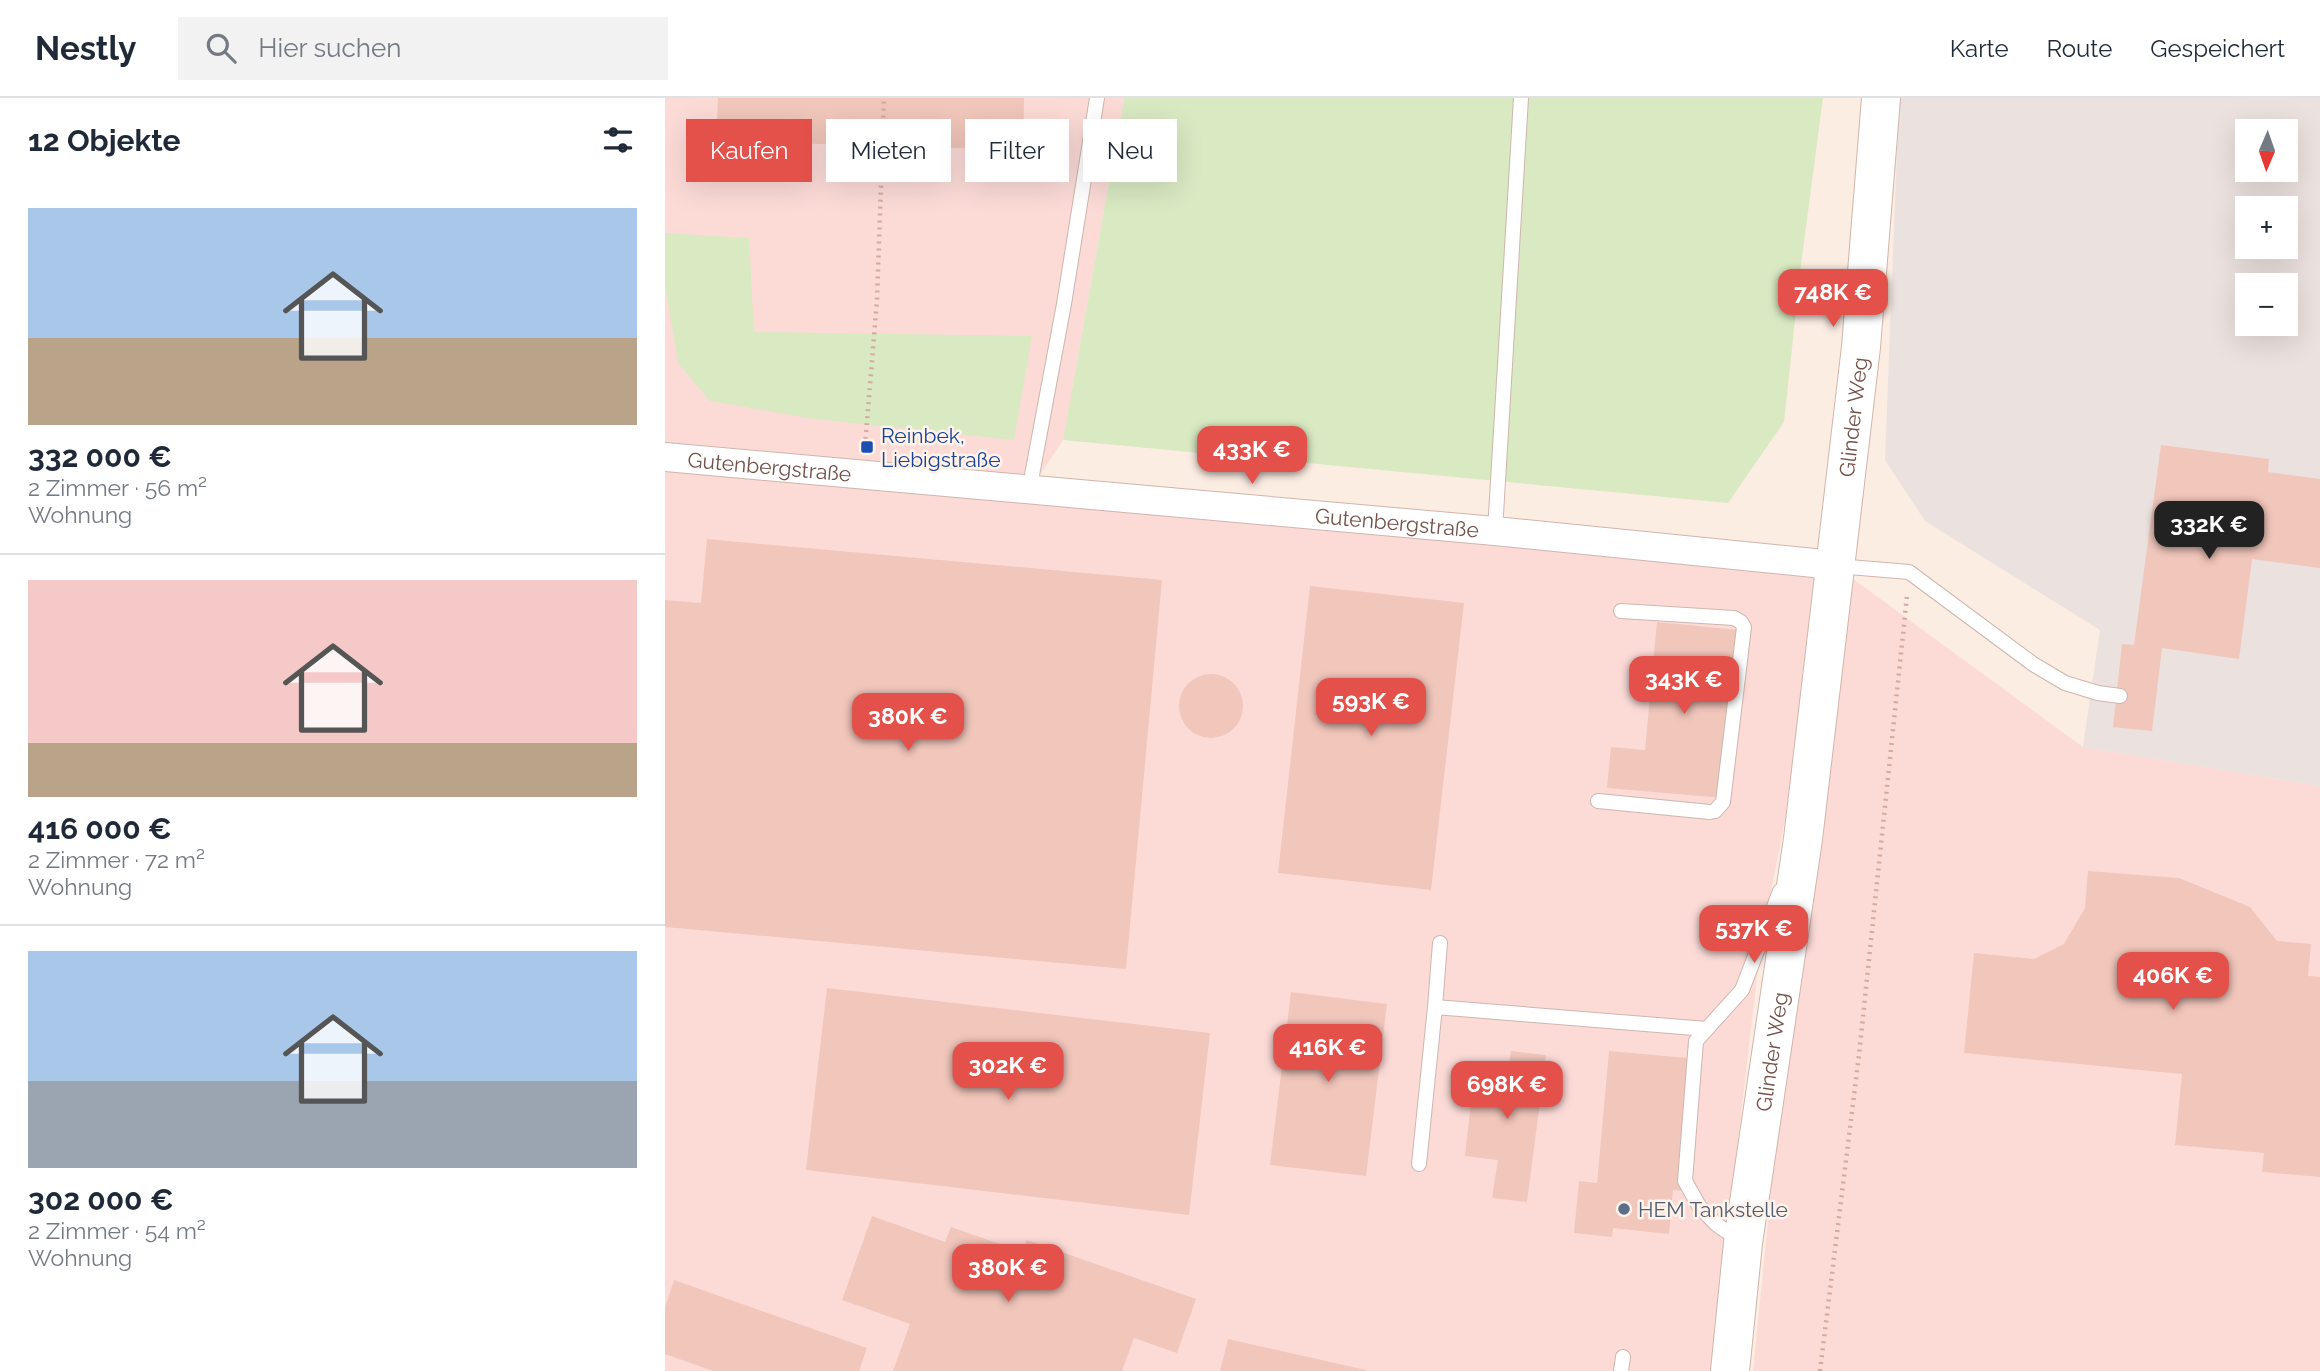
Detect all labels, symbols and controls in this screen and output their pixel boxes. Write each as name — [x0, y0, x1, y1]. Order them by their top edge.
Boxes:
search box — [178, 17, 668, 80]
text: Nestly — [35, 29, 136, 68]
icon: search — [202, 29, 240, 67]
text: Hier suchen — [258, 33, 401, 63]
text: Karte — [1950, 34, 2009, 63]
text: Route — [2047, 34, 2112, 63]
text: Gespeichert — [2150, 34, 2285, 63]
chip: Kaufen — [686, 119, 812, 182]
chip: Mieten — [826, 119, 951, 182]
chip: Filter — [965, 119, 1069, 182]
chip: Neu — [1083, 119, 1177, 182]
north arrow — [2235, 119, 2298, 182]
map controls — [2235, 119, 2298, 336]
icon: filters — [599, 121, 637, 159]
text: 12 Objekte — [28, 123, 180, 158]
button: + — [2235, 196, 2298, 259]
icon: home — [270, 253, 396, 379]
pin: 748K € — [1776, 270, 1890, 329]
button: − — [2235, 273, 2298, 336]
text: 748K € — [1794, 278, 1872, 305]
street label: Glinder Weg — [1833, 356, 1872, 478]
place label: Reinbek, Liebigstraße — [881, 423, 1001, 472]
pin: 433K € — [1195, 426, 1309, 486]
text: 433K € — [1213, 435, 1291, 462]
text: 332 000 € — [28, 439, 172, 474]
marker: Reinbek, Liebigstraße — [859, 439, 875, 455]
street label: Gutenbergstraße — [687, 447, 852, 486]
text: 2 Zimmer · 56 m² — [28, 474, 207, 501]
text: Wohnung — [28, 501, 132, 528]
pin: 332K € — [2152, 502, 2266, 561]
street label: Gutenbergstraße — [1314, 503, 1480, 542]
text: 332K € — [2170, 510, 2248, 537]
icon: home — [270, 625, 396, 751]
pin: 343K € — [1627, 656, 1741, 716]
text: 343K € — [1645, 665, 1723, 692]
pin: 593K € — [1314, 678, 1428, 738]
text: 593K € — [1332, 687, 1410, 714]
pin: 380K € — [851, 694, 965, 753]
text: 380K € — [868, 702, 948, 729]
text: 416 000 € — [28, 811, 172, 846]
text: 2 Zimmer · 72 m² — [28, 846, 205, 873]
text: Wohnung — [28, 873, 132, 900]
pin: 537K € — [1697, 906, 1811, 965]
text: 537K € — [1715, 914, 1793, 941]
pin: 406K € — [2116, 953, 2230, 1012]
text: 406K € — [2133, 961, 2213, 988]
street label: Glinder Weg — [1750, 990, 1793, 1113]
icon: home — [270, 996, 396, 1122]
pin: 416K € — [1271, 1024, 1385, 1084]
text: 416K € — [1289, 1033, 1367, 1060]
pin: 302K € — [951, 1042, 1065, 1102]
text: 302K € — [969, 1051, 1047, 1078]
pin: 698K € — [1450, 1062, 1564, 1121]
text: 698K € — [1467, 1070, 1547, 1097]
text: 302 000 € — [28, 1182, 174, 1217]
place label: HEM Tankstelle — [1638, 1197, 1788, 1222]
marker: HEM Tankstelle — [1616, 1201, 1632, 1217]
text: 2 Zimmer · 54 m² — [28, 1217, 206, 1244]
text: Wohnung — [28, 1244, 132, 1271]
pin: 380K € — [951, 1244, 1065, 1304]
text: 380K € — [968, 1253, 1048, 1280]

